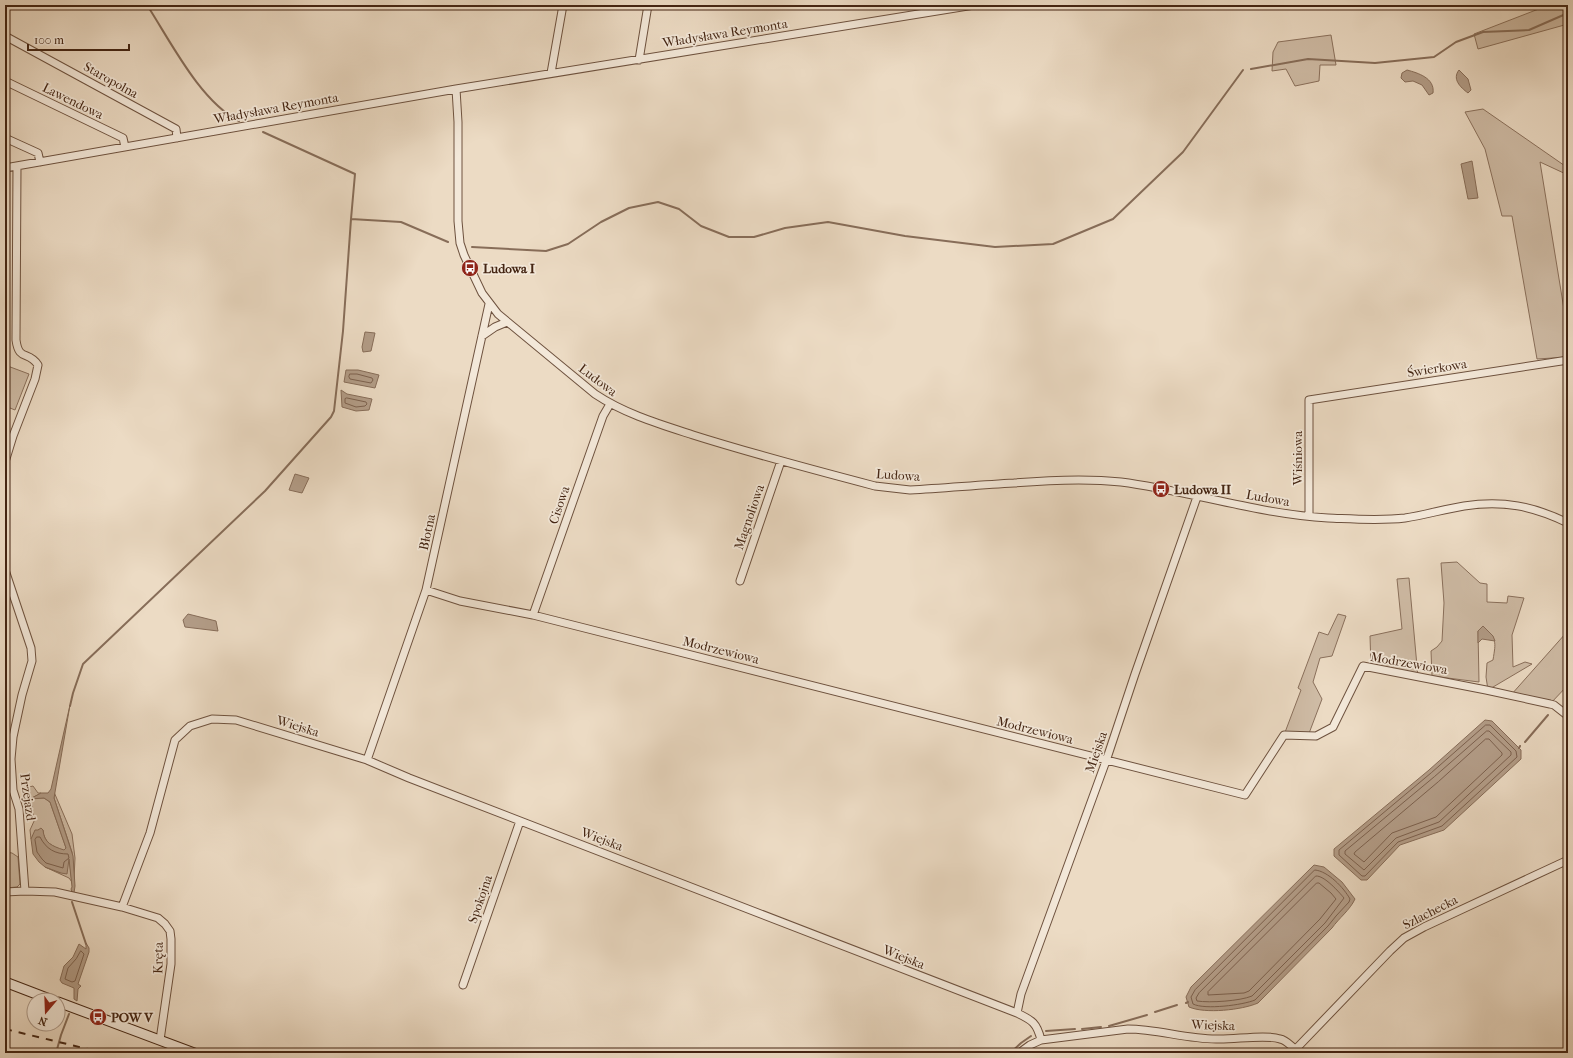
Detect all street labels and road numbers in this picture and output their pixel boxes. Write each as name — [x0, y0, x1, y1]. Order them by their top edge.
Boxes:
street label: Władysława Reymonta — [660, 16, 790, 50]
street label: Staropolna — [81, 59, 142, 102]
street label: Lawendowa — [40, 80, 107, 123]
street label: Władysława Reymonta — [212, 89, 340, 127]
street label: Świerkowa — [1406, 356, 1469, 380]
street label: Ludowa — [576, 361, 621, 400]
street label: Wiśniowa — [1290, 430, 1305, 486]
street label: Ludowa — [875, 466, 921, 484]
street label: Magnoliowa — [731, 481, 767, 552]
street label: Cisowa — [546, 483, 573, 526]
street label: Ludowa — [1245, 487, 1292, 509]
street label: Błotna — [416, 512, 438, 552]
street label: Modrzewiowa — [681, 633, 762, 667]
street label: Modrzewiowa — [1369, 649, 1450, 677]
street label: Wiejska — [274, 712, 322, 740]
street label: Modrzewiowa — [995, 713, 1076, 747]
street label: Miejska — [1082, 728, 1110, 775]
street label: Przejazd — [17, 772, 39, 823]
street label: Wiejska — [578, 824, 626, 854]
street label: Spokojna — [465, 872, 496, 925]
street label: Szlachecka — [1400, 891, 1461, 932]
street label: Kręta — [150, 941, 166, 974]
street label: Wiejska — [880, 941, 928, 972]
street label: Wiejska — [1190, 1017, 1236, 1033]

